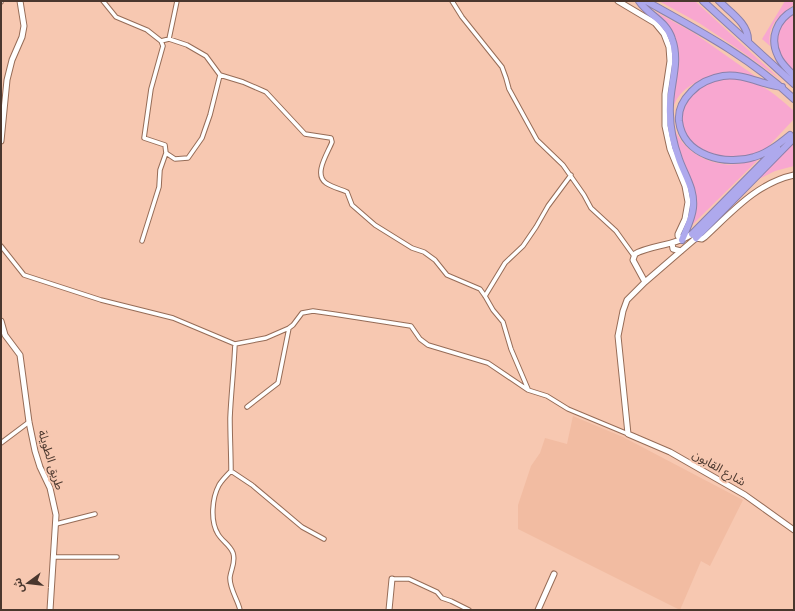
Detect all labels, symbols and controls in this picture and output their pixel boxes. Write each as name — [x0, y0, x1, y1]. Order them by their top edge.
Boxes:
street label: طريق الطويلة — [34, 428, 68, 492]
street label: شارع القابون — [689, 446, 749, 491]
north arrow — [8, 563, 48, 603]
text: ش — [10, 576, 27, 595]

